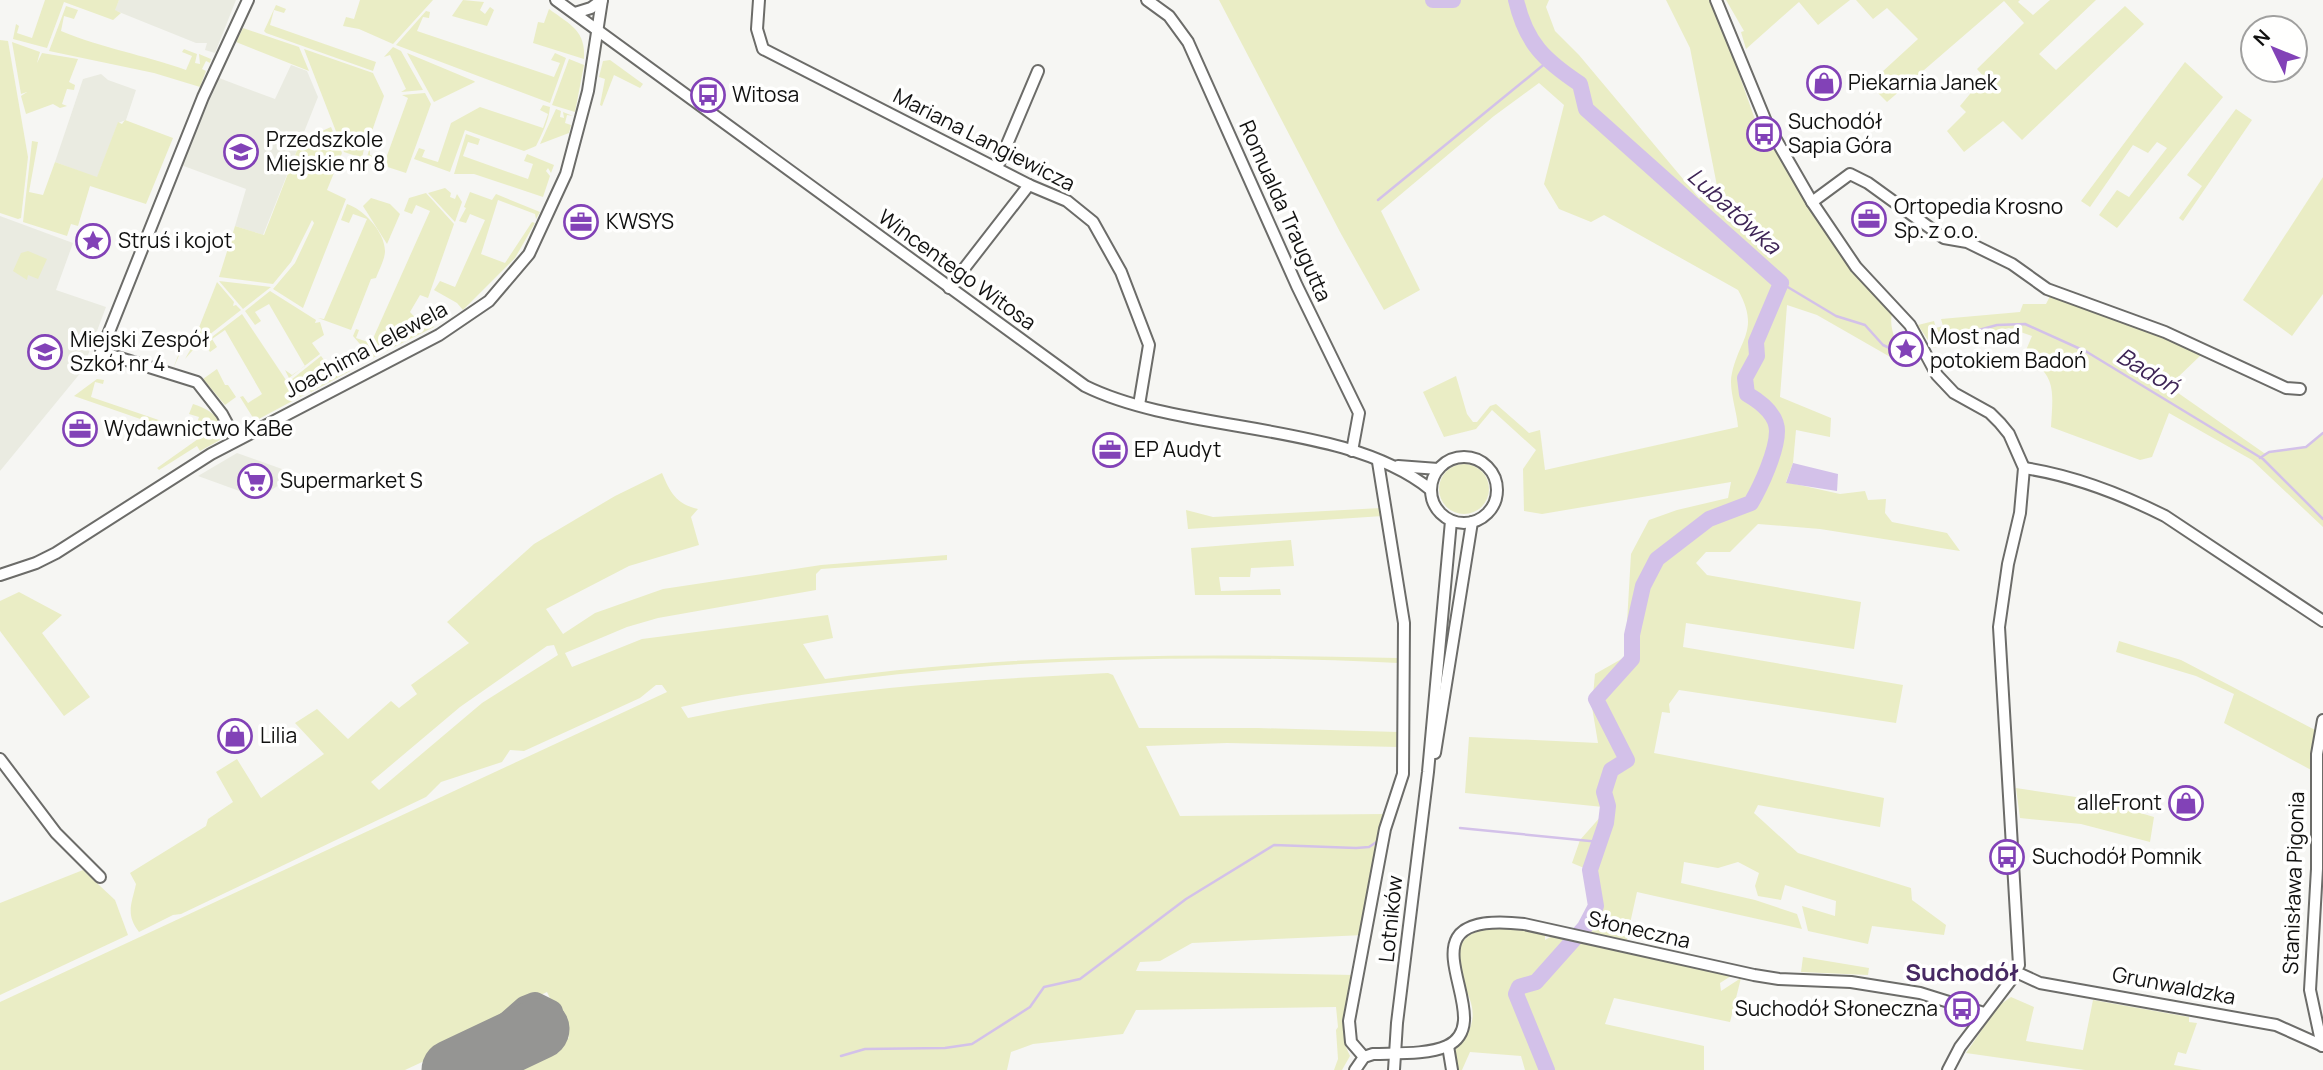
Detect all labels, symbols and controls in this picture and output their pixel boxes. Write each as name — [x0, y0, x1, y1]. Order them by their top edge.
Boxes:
north arrow — [2239, 14, 2309, 84]
text: N — [2247, 24, 2276, 51]
shop icon: Piekarnia Janek — [1805, 64, 1843, 102]
place label: Piekarnia Janek — [1848, 68, 1998, 96]
bus stop icon: Witosa — [689, 76, 727, 114]
place label: Witosa — [732, 80, 799, 108]
street label: Mariana Langiewicza — [889, 81, 1080, 197]
place label: Suchodół Sapia Góra — [1788, 107, 1892, 159]
street label: Romualda Traugutta — [1233, 115, 1339, 306]
bus stop icon: Suchodół Sapia Góra — [1745, 115, 1783, 153]
place label: Przedszkole Miejskie nr 8 — [266, 125, 385, 177]
school or university icon: Przedszkole Miejskie nr 8 — [222, 133, 260, 171]
water label: Lubatówka — [1681, 160, 1789, 262]
place label: Ortopedia Krosno Sp. z o.o. — [1894, 192, 2063, 244]
office icon: Ortopedia Krosno Sp. z o.o. — [1850, 200, 1888, 238]
street label: Wincentego Witosa — [873, 202, 1042, 336]
office icon: KWSYS — [562, 203, 600, 241]
place label: KWSYS — [606, 207, 674, 235]
place icon: Struś i kojot — [74, 222, 112, 260]
place label: Struś i kojot — [118, 226, 232, 254]
street label: Joachima Lelewela — [279, 294, 452, 404]
place label: Most nad potokiem Badoń — [1930, 322, 2086, 374]
place label: Miejski Zespół Szkół nr 4 — [70, 325, 210, 377]
place icon: Most nad potokiem Badoń — [1887, 330, 1925, 368]
school or university icon: Miejski Zespół Szkół nr 4 — [26, 333, 64, 371]
water label: Badoń — [2111, 339, 2187, 402]
office icon: Wydawnictwo KaBe — [61, 410, 99, 448]
place label: Wydawnictwo KaBe — [104, 414, 293, 442]
office icon: EP Audyt — [1091, 431, 1129, 469]
place label: EP Audyt — [1134, 435, 1221, 463]
supermarket icon: Supermarket S — [236, 462, 274, 500]
place label: Supermarket S — [280, 466, 423, 494]
shop icon: Lilia — [216, 717, 254, 755]
place label: Lilia — [260, 721, 297, 749]
shop icon: alleFront — [2167, 784, 2205, 822]
place label: alleFront — [2077, 788, 2162, 816]
street label: Stanisława Pigonia — [2276, 791, 2310, 975]
bus stop icon: Suchodół Pomnik — [1988, 838, 2026, 876]
place label: Suchodół Pomnik — [2032, 842, 2202, 870]
street label: Lotników — [1372, 874, 1408, 964]
street label: Słoneczna — [1585, 904, 1693, 954]
district label: Suchodół — [1905, 955, 2019, 988]
street label: Grunwaldzka — [2110, 959, 2238, 1011]
bus stop icon: Suchodół Słoneczna — [1943, 990, 1981, 1028]
place label: Suchodół Słoneczna — [1735, 994, 1938, 1022]

